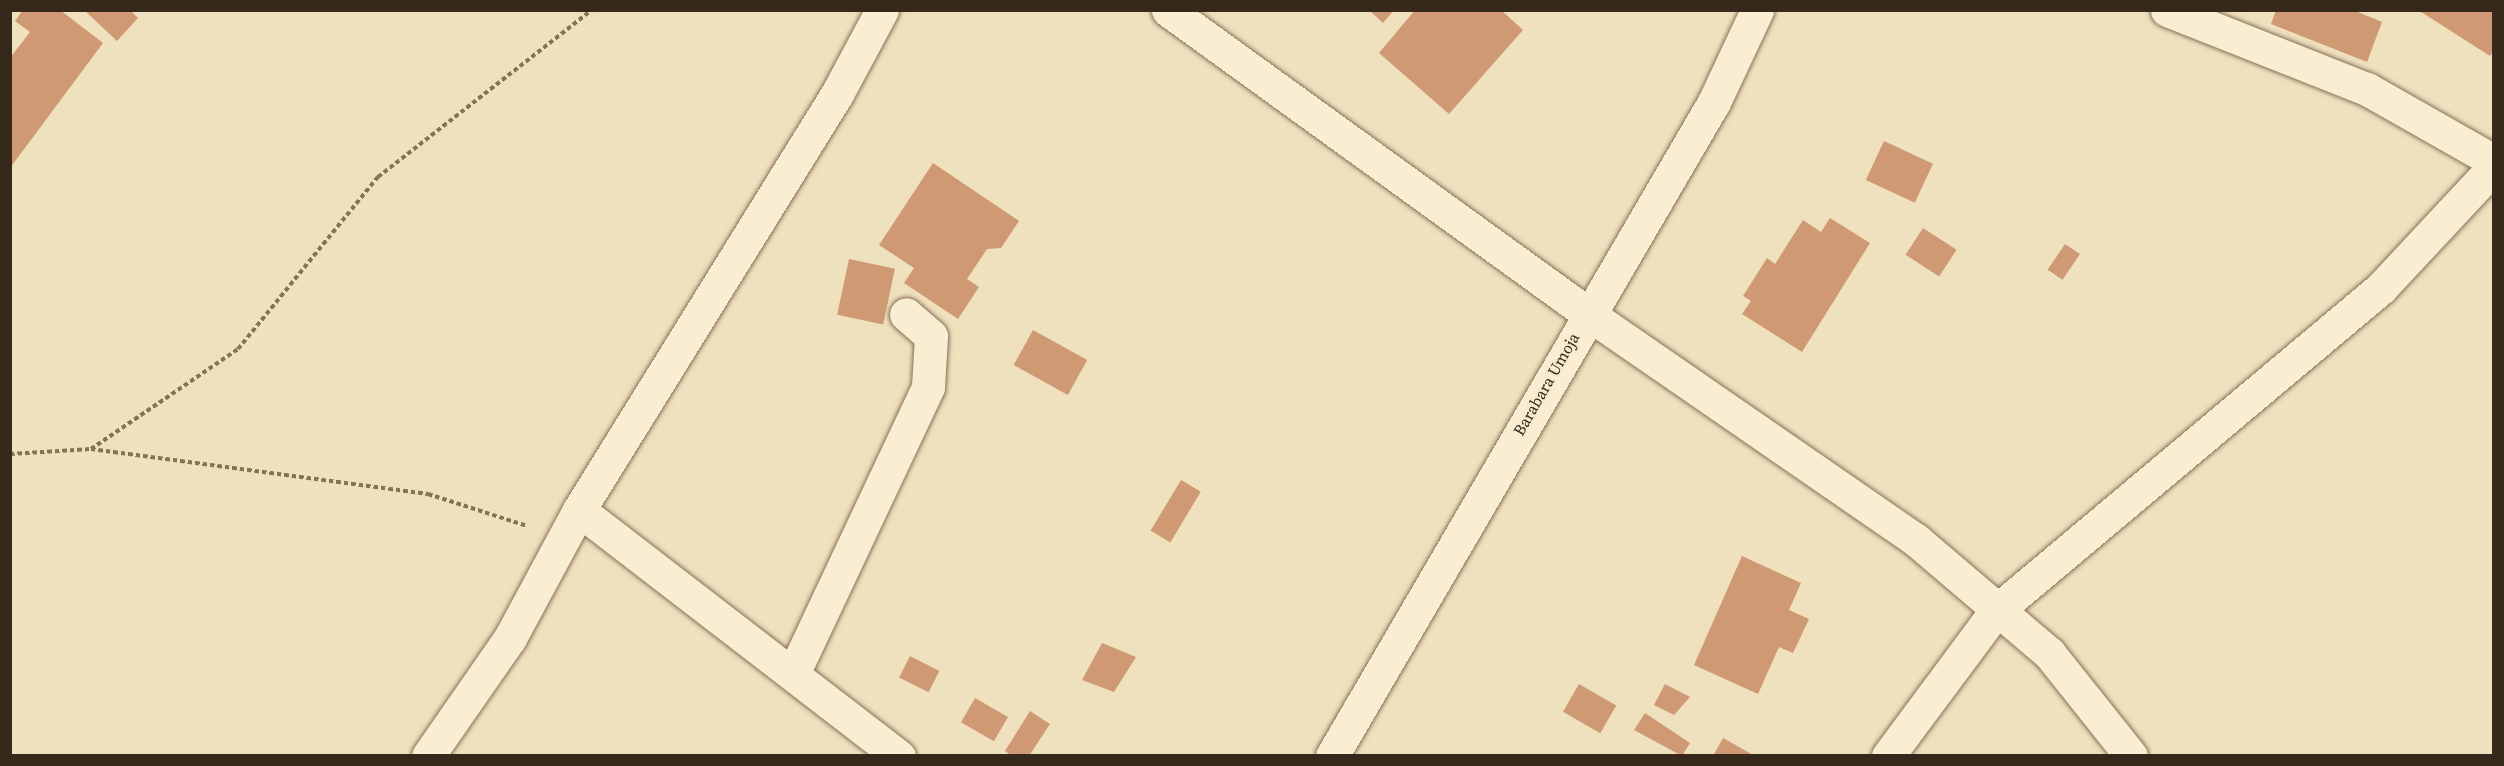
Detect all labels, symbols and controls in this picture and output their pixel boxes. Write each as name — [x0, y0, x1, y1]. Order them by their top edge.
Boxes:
street label: Barabara Umoja — [1509, 329, 1583, 439]

